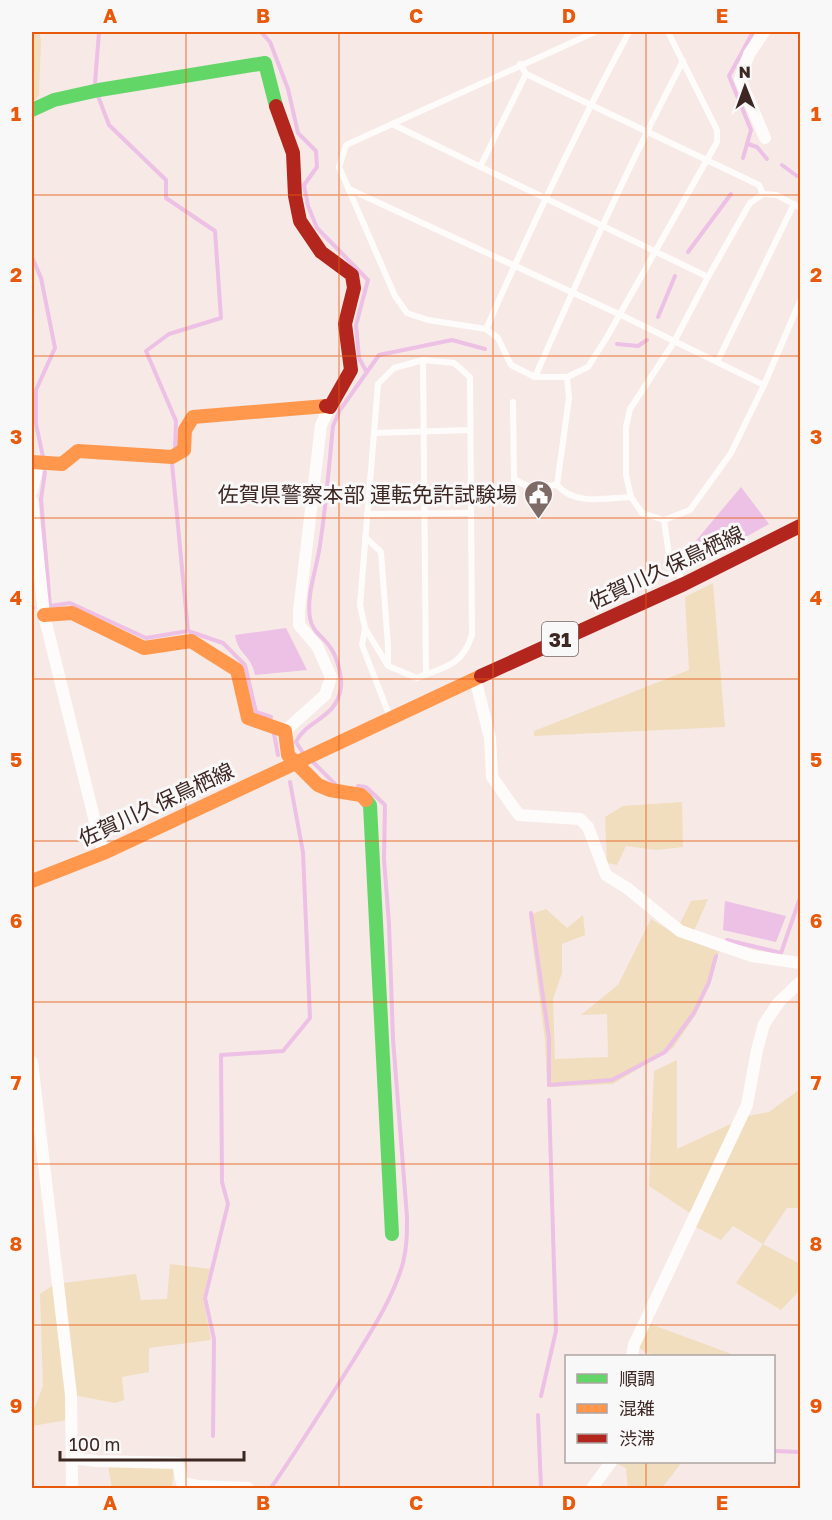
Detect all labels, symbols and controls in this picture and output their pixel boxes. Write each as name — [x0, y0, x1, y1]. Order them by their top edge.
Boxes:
text: A — [103, 3, 117, 27]
text: B — [256, 3, 270, 27]
text: C — [409, 3, 423, 27]
text: D — [562, 3, 576, 27]
text: E — [716, 3, 728, 27]
north arrow — [715, 57, 775, 117]
text: N — [738, 62, 751, 82]
text: 1 — [11, 101, 21, 125]
text: 1 — [811, 101, 821, 125]
text: 2 — [10, 262, 22, 286]
text: 2 — [810, 262, 822, 286]
text: 3 — [10, 424, 22, 448]
text: 3 — [810, 424, 822, 448]
public building icon: 佐賀県警察本部 運転免許試験場 — [522, 478, 554, 520]
place label: 佐賀県警察本部 運転免許試験場 — [218, 481, 517, 507]
street label: 佐賀川久保鳥栖線 — [584, 520, 748, 614]
text: 4 — [10, 585, 22, 609]
text: 4 — [810, 585, 822, 609]
road number: 31 — [542, 622, 578, 656]
text: 5 — [10, 747, 22, 771]
text: 5 — [810, 747, 822, 771]
street label: 佐賀川久保鳥栖線 — [74, 757, 238, 851]
text: 6 — [10, 908, 22, 932]
text: 6 — [810, 908, 822, 932]
text: 7 — [11, 1070, 22, 1094]
text: 7 — [811, 1070, 822, 1094]
text: 8 — [10, 1231, 22, 1255]
text: 8 — [810, 1231, 822, 1255]
legend — [565, 1355, 775, 1463]
text: 順調 — [619, 1367, 655, 1389]
text: 9 — [10, 1393, 22, 1417]
text: 9 — [810, 1393, 822, 1417]
text: 混雑 — [619, 1397, 655, 1419]
scale bar — [60, 1424, 244, 1462]
text: 渋滞 — [619, 1427, 655, 1449]
text: 100 m — [69, 1433, 120, 1455]
text: A — [103, 1490, 117, 1514]
text: B — [256, 1490, 270, 1514]
text: C — [409, 1490, 423, 1514]
text: D — [562, 1490, 576, 1514]
text: E — [716, 1490, 728, 1514]

